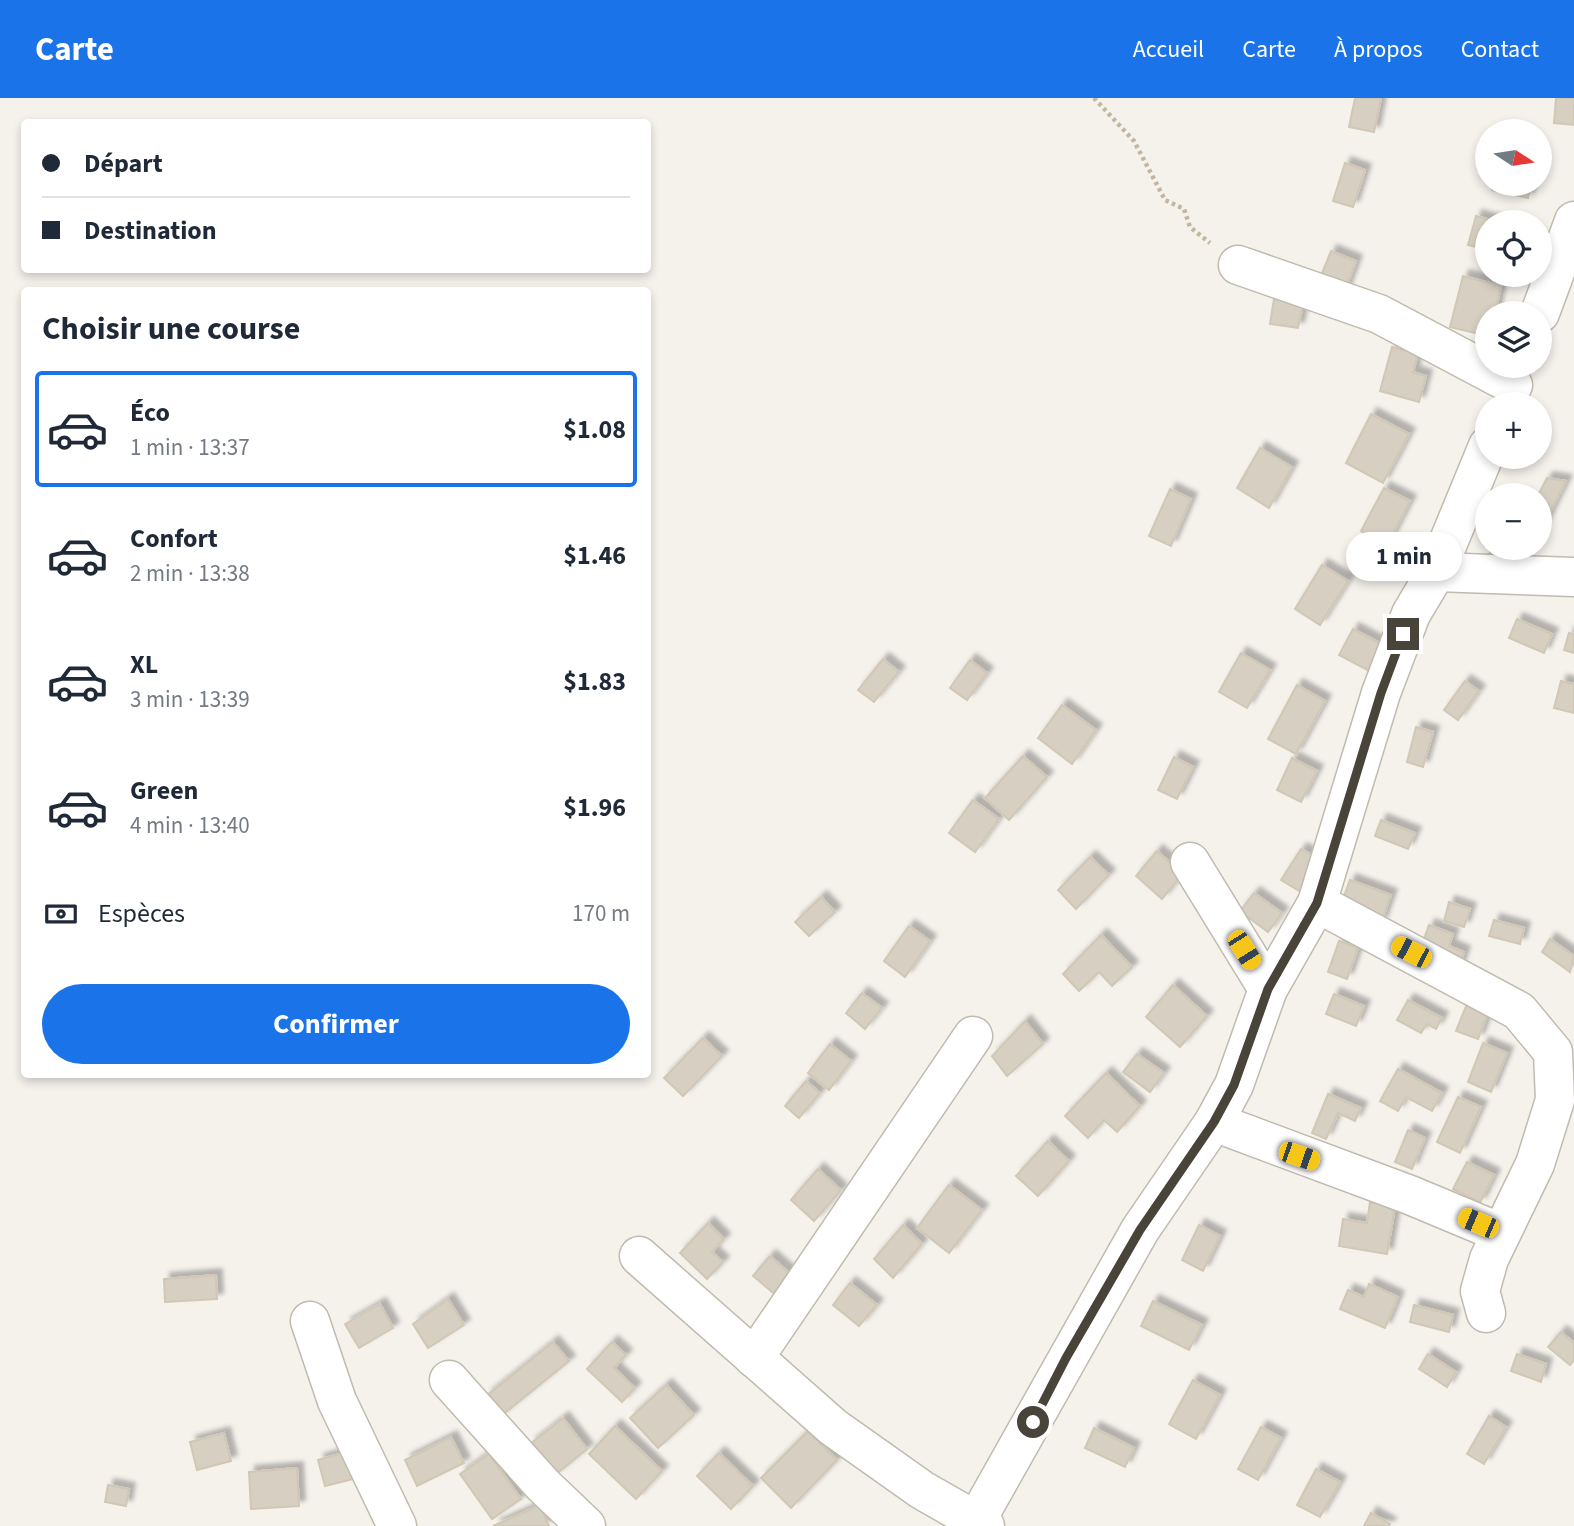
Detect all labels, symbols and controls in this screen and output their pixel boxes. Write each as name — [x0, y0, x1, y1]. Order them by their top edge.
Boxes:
text: Carte — [35, 26, 114, 73]
text: Accueil — [1133, 32, 1204, 67]
text: Carte — [1242, 32, 1296, 67]
text: À propos — [1334, 32, 1423, 67]
text: Contact — [1461, 32, 1539, 67]
north arrow — [1475, 119, 1552, 196]
map controls — [1475, 119, 1552, 560]
text: Départ — [84, 145, 163, 182]
button: locate — [1475, 210, 1552, 287]
text: Destination — [84, 212, 217, 249]
button: layers — [1475, 301, 1552, 378]
text: Choisir une course — [42, 306, 300, 352]
button: + — [1475, 392, 1552, 469]
text: Éco — [130, 394, 170, 431]
icon: car — [46, 398, 109, 461]
text: $1.08 — [563, 411, 626, 448]
text: 1 min · 13:37 — [130, 431, 250, 464]
button: − — [1475, 483, 1552, 560]
text: Confort — [130, 520, 218, 557]
icon: car — [46, 524, 109, 587]
callout: 1 min — [1345, 532, 1461, 582]
text: $1.46 — [563, 537, 626, 574]
text: 1 min — [1376, 540, 1432, 573]
text: 2 min · 13:38 — [130, 557, 250, 590]
route end — [1387, 618, 1419, 650]
text: XL — [130, 646, 158, 683]
icon: car — [46, 650, 109, 713]
text: $1.83 — [563, 663, 626, 700]
text: 3 min · 13:39 — [130, 683, 250, 716]
text: Green — [130, 772, 198, 809]
icon: car — [46, 776, 109, 839]
text: $1.96 — [563, 789, 626, 826]
text: 4 min · 13:40 — [130, 809, 250, 842]
icon: cash — [42, 895, 80, 933]
text: Espèces — [98, 895, 185, 932]
text: 170 m — [572, 897, 630, 930]
car — [1224, 927, 1265, 973]
car — [1388, 933, 1435, 971]
button: Confirmer — [42, 984, 630, 1064]
car — [1276, 1139, 1323, 1173]
car — [1455, 1205, 1502, 1241]
route start — [1017, 1406, 1049, 1438]

